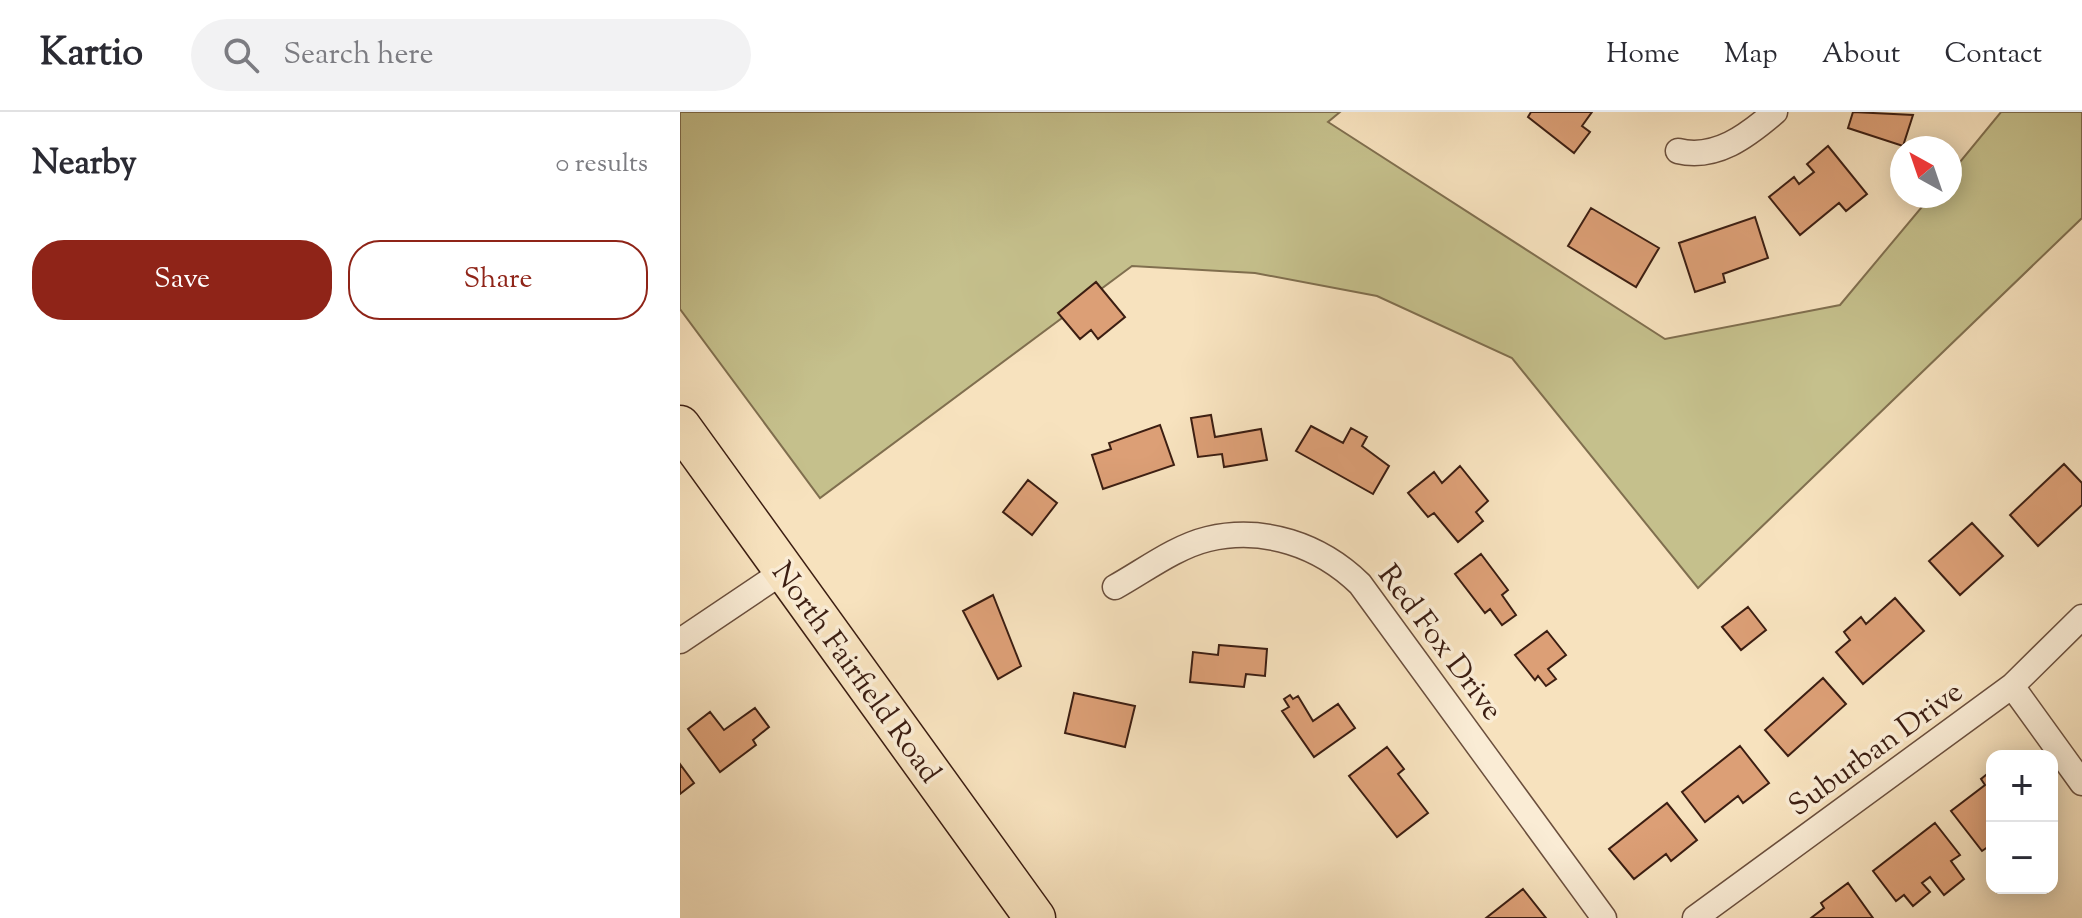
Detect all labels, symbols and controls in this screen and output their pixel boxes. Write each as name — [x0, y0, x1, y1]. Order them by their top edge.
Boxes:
search box — [191, 19, 751, 91]
text: Kartio — [40, 28, 143, 82]
icon: search — [219, 33, 263, 77]
text: Search here — [283, 34, 434, 77]
text: Home — [1606, 35, 1680, 75]
text: Map — [1724, 35, 1778, 75]
text: About — [1822, 35, 1900, 75]
text: Contact — [1944, 35, 2042, 75]
north arrow — [1890, 136, 1962, 208]
text: Nearby — [32, 140, 137, 189]
text: 0 results — [556, 146, 648, 183]
button: Save — [32, 240, 332, 320]
button: Share — [348, 240, 648, 320]
street label: North Fairfield Road — [760, 554, 950, 793]
street label: Red Fox Drive — [1366, 557, 1512, 730]
street label: Suburban Drive — [1780, 672, 1972, 828]
map controls — [1986, 750, 2058, 894]
button: + — [1986, 750, 2058, 822]
button: − — [1986, 822, 2058, 894]

